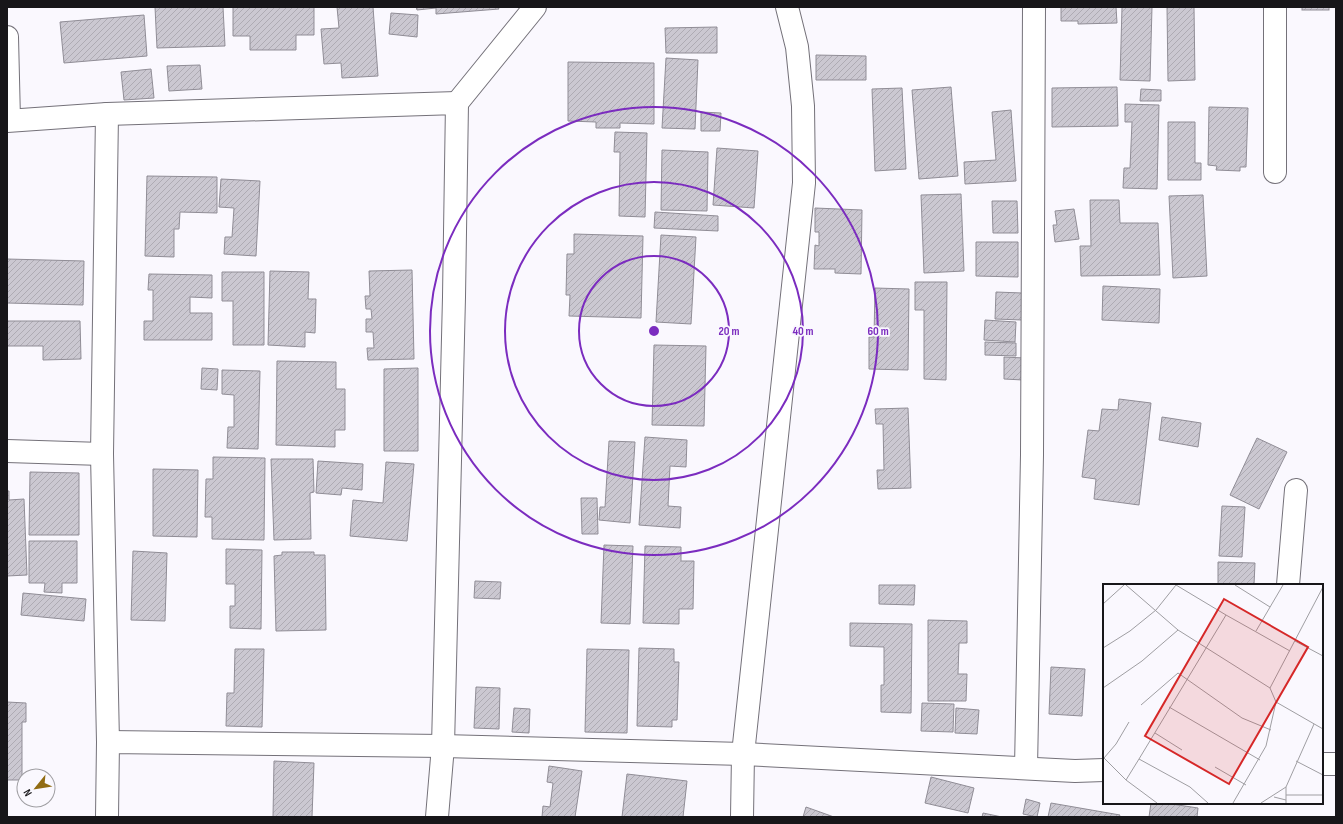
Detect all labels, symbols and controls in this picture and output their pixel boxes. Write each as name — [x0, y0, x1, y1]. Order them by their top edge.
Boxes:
centre of rings — [647, 324, 661, 338]
text: 20 m — [719, 324, 739, 339]
text: 40 m — [792, 324, 814, 339]
text: 60 m — [867, 324, 889, 339]
inset map — [1103, 584, 1323, 804]
north arrow — [16, 768, 56, 808]
text: N — [21, 787, 35, 799]

